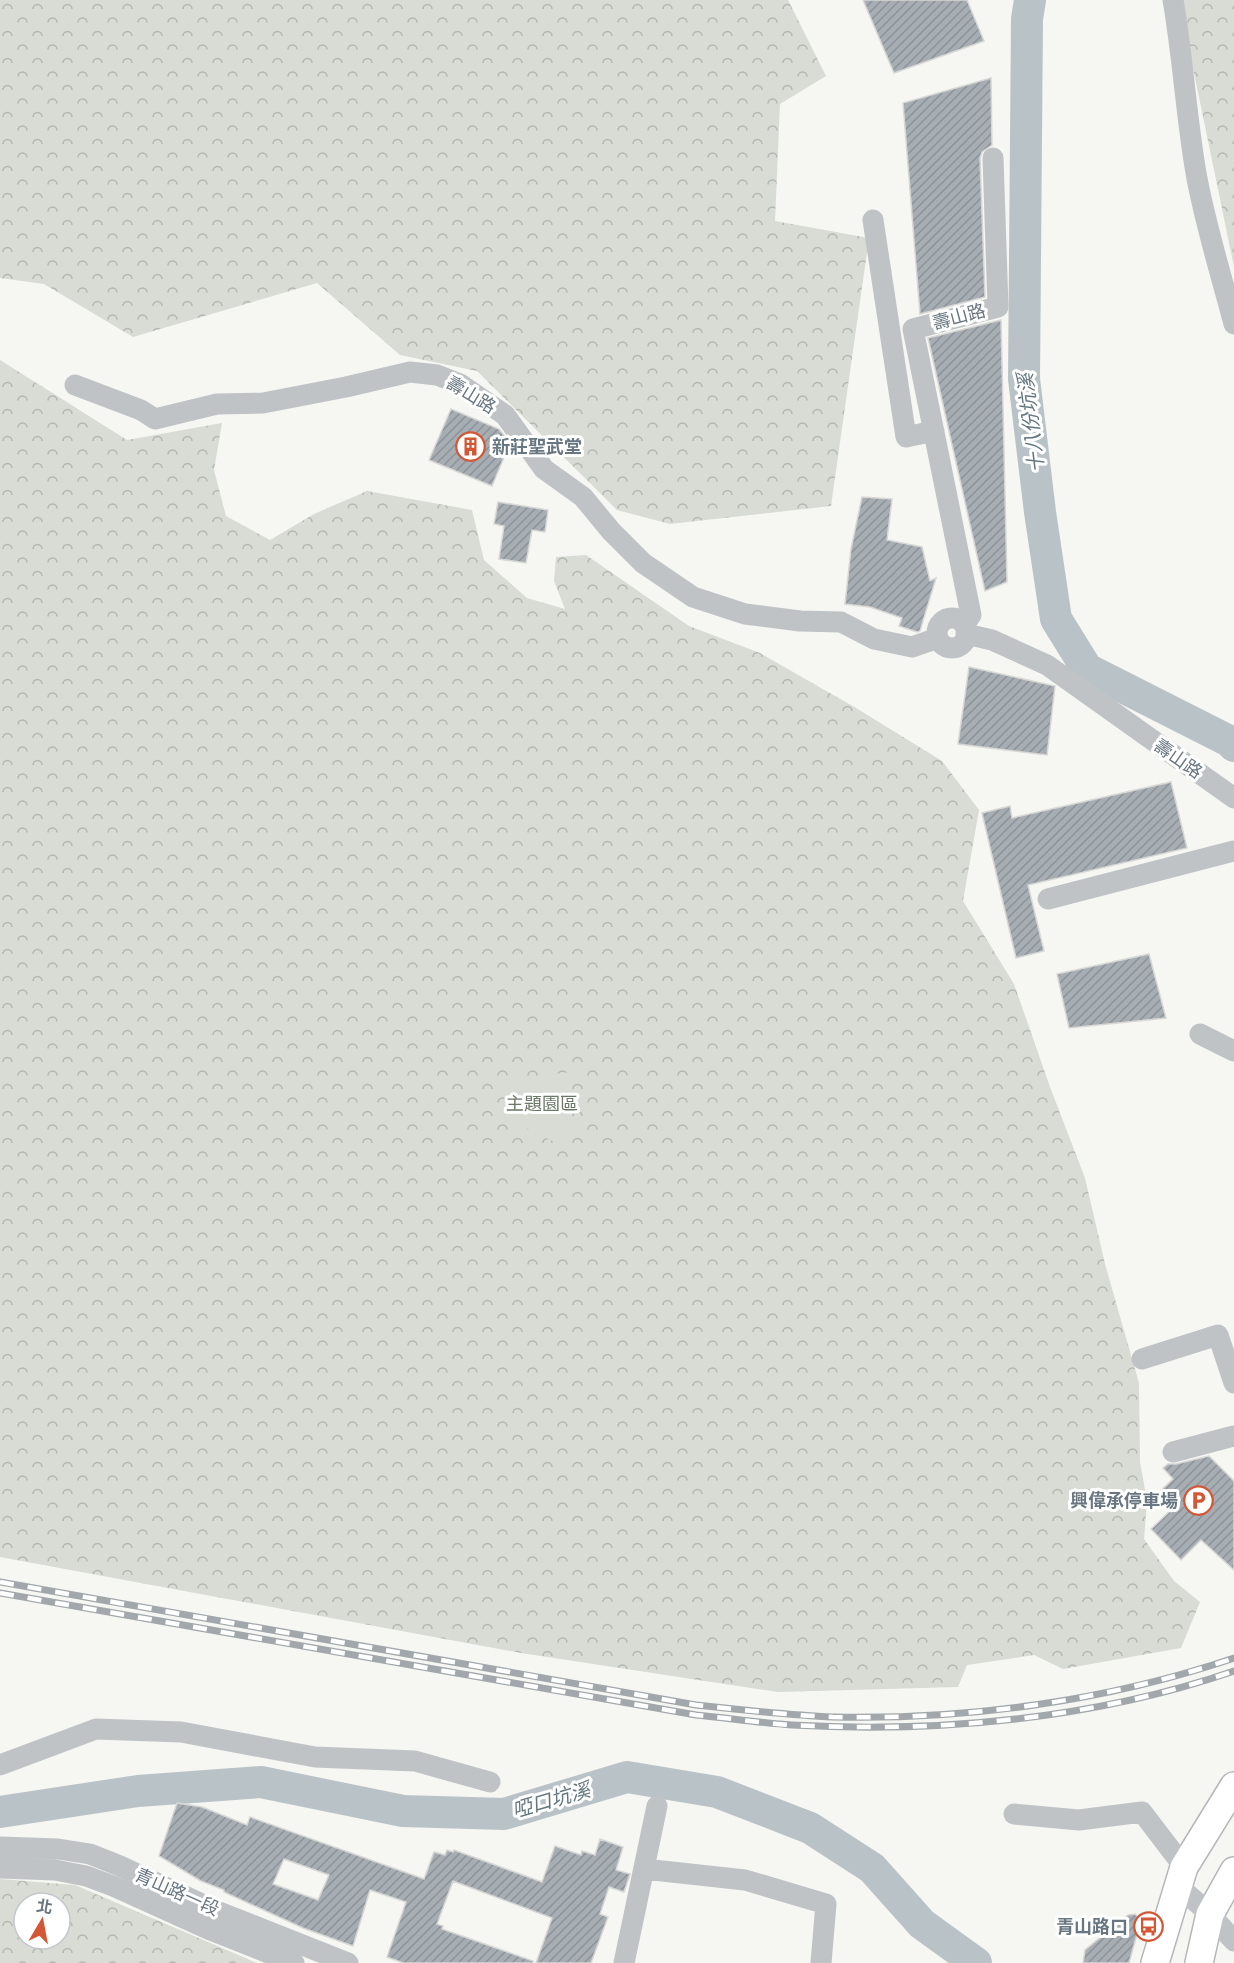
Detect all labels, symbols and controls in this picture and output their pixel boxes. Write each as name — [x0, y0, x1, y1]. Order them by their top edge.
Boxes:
street label: 壽山路 — [930, 299, 988, 334]
water label: 十八份坑溪 — [1013, 369, 1049, 474]
street label: 壽山路 — [443, 372, 500, 417]
building icon: 新莊聖武堂 — [455, 431, 487, 463]
place label: 新莊聖武堂 — [492, 436, 582, 457]
street label: 壽山路 — [1150, 735, 1206, 783]
park label: 主題園區 — [506, 1093, 578, 1114]
parking icon: 興偉承停車場 — [1183, 1485, 1215, 1517]
place label: 興偉承停車場 — [1070, 1490, 1178, 1511]
water label: 啞口坑溪 — [509, 1777, 596, 1823]
street label: 青山路一段 — [132, 1864, 223, 1919]
north arrow — [12, 1891, 72, 1951]
text: 北 — [35, 1896, 54, 1917]
bus stop icon: 青山路口 — [1133, 1911, 1165, 1943]
place label: 青山路口 — [1056, 1916, 1128, 1937]

